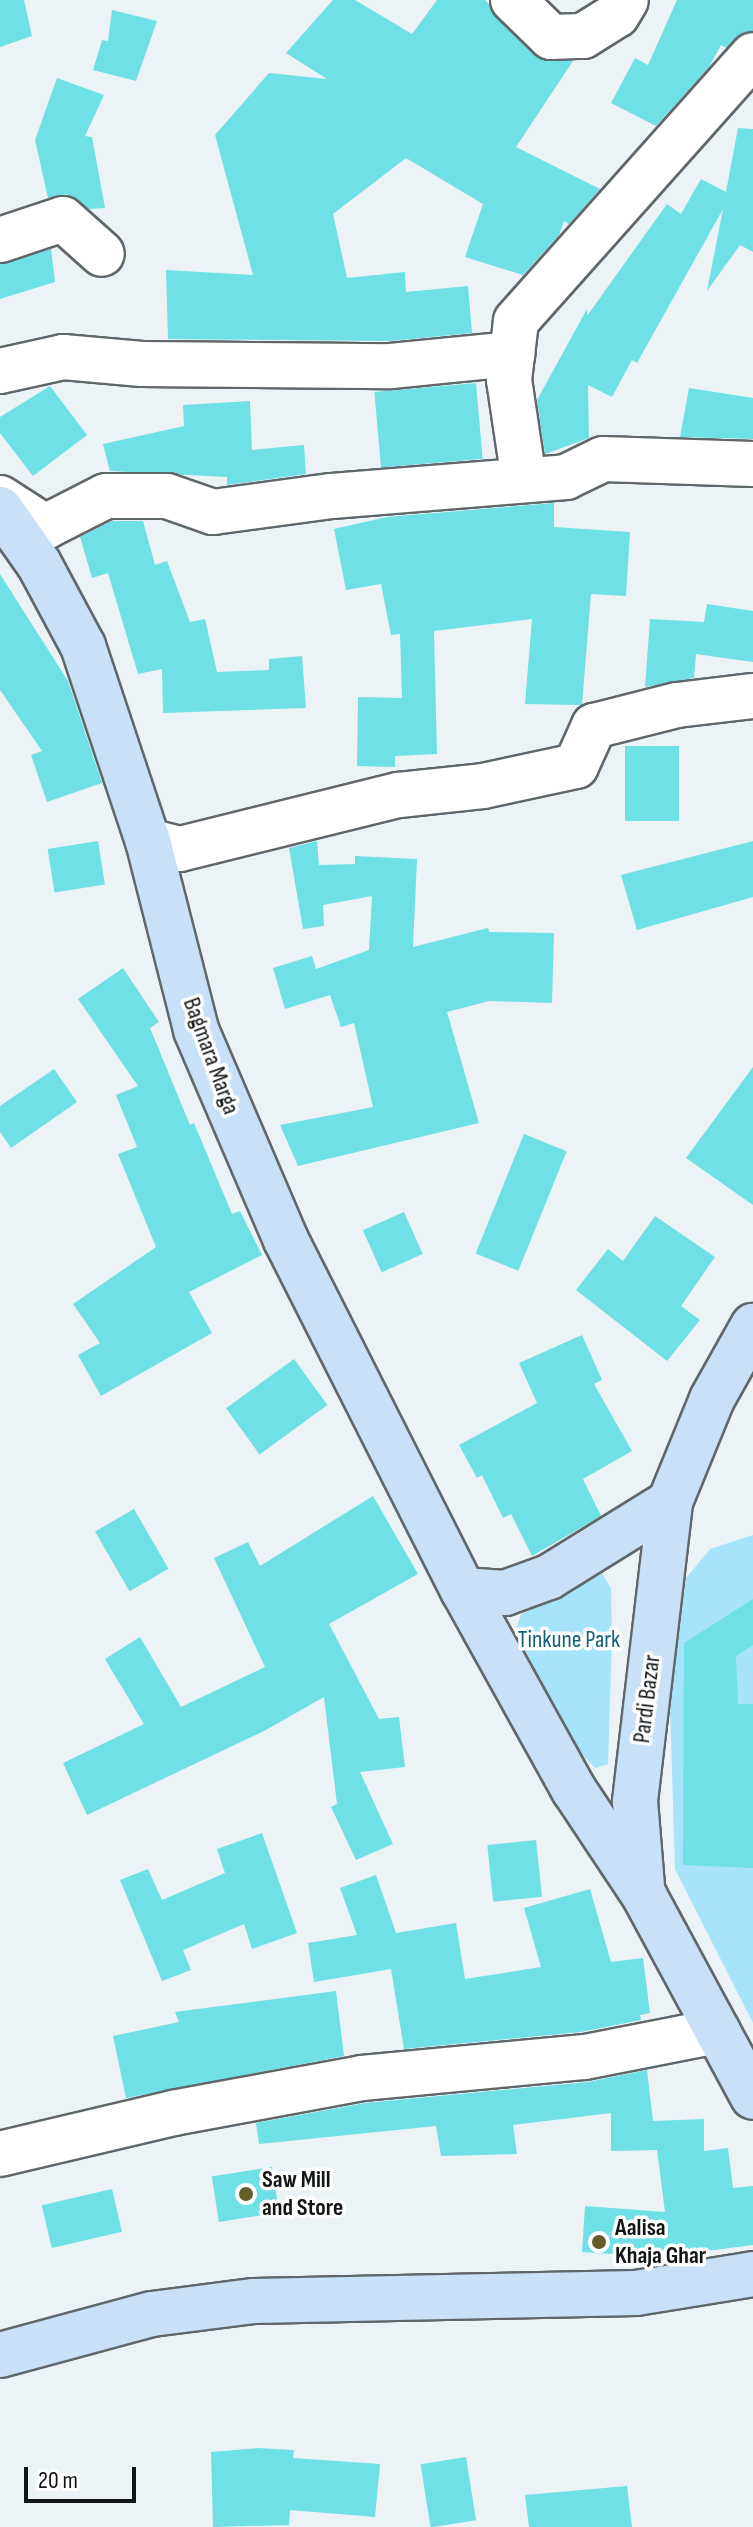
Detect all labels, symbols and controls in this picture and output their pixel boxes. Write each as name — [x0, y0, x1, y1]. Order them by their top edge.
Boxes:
street label: Bagmara Marga — [177, 994, 245, 1118]
park label: Tinkune Park — [518, 1626, 620, 1654]
street label: Pardi Bazar — [627, 1653, 667, 1745]
place label: Saw Mill and Store — [262, 2166, 343, 2222]
marker: Saw Mill and Store — [237, 2185, 255, 2203]
place label: Aalisa Khaja Ghar — [615, 2214, 706, 2270]
marker: Aalisa Khaja Ghar — [590, 2233, 608, 2251]
scale bar — [28, 2451, 140, 2501]
text: 20 m — [38, 2466, 78, 2495]

